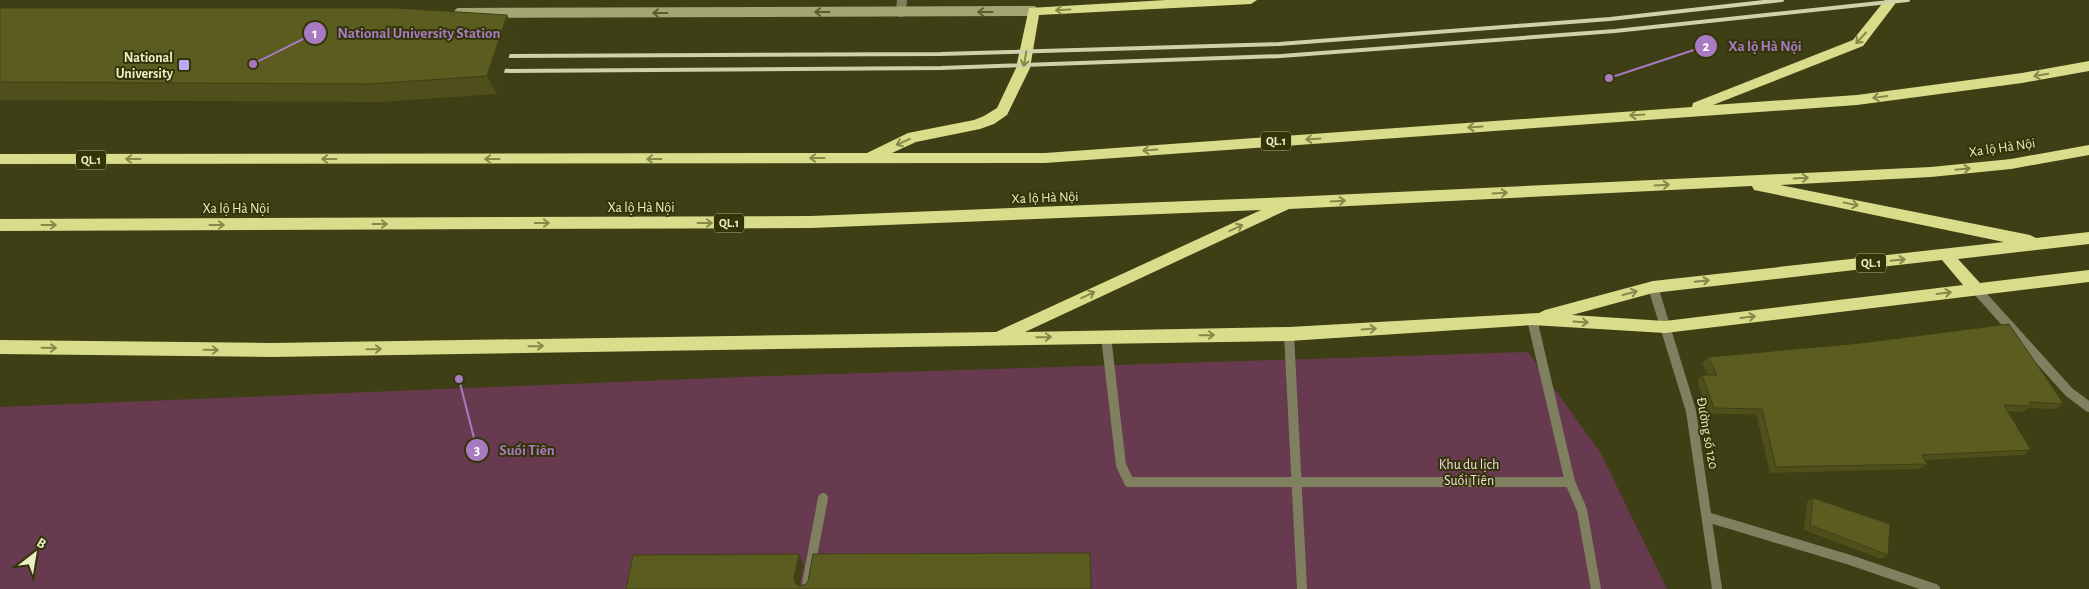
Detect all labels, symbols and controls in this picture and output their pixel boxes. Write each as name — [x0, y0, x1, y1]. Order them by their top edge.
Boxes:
one-way arrow — [1055, 5, 1071, 14]
one-way arrow — [814, 7, 830, 17]
one-way arrow — [977, 7, 993, 17]
one-way arrow — [652, 8, 668, 18]
callout: National University Station — [303, 18, 511, 48]
text: 1 — [312, 26, 318, 41]
text: National University Station — [338, 26, 500, 41]
callout: Xa lộ Hà Nội — [1694, 31, 1812, 61]
one-way arrow — [1856, 31, 1867, 44]
text: 2 — [1702, 39, 1710, 54]
text: Xa lộ Hà Nội — [1728, 39, 1802, 54]
place label: National University — [116, 51, 174, 81]
one-way arrow — [1019, 51, 1029, 67]
marker: National University — [177, 58, 191, 72]
one-way arrow — [2033, 70, 2049, 80]
one-way arrow — [1872, 92, 1888, 102]
one-way arrow — [1629, 110, 1645, 119]
one-way arrow — [1467, 122, 1483, 132]
road number: QL.1 — [1261, 132, 1291, 150]
one-way arrow — [1305, 134, 1321, 143]
street label: Xa lộ Hà Nội — [1968, 136, 2036, 160]
one-way arrow — [896, 137, 911, 147]
one-way arrow — [1143, 146, 1159, 155]
road number: QL.1 — [76, 150, 106, 170]
one-way arrow — [809, 153, 826, 163]
one-way arrow — [125, 154, 142, 164]
one-way arrow — [322, 154, 338, 164]
one-way arrow — [484, 154, 500, 164]
one-way arrow — [647, 154, 663, 164]
one-way arrow — [1955, 164, 1971, 174]
one-way arrow — [1793, 173, 1809, 183]
one-way arrow — [1654, 180, 1670, 189]
one-way arrow — [1492, 188, 1508, 197]
street label: Xa lộ Hà Nội — [1011, 190, 1079, 206]
one-way arrow — [1330, 196, 1346, 205]
one-way arrow — [1843, 200, 1859, 210]
street label: Xa lộ Hà Nội — [607, 201, 675, 215]
street label: Xa lộ Hà Nội — [202, 202, 270, 216]
road number: QL.1 — [714, 214, 744, 232]
one-way arrow — [696, 218, 712, 228]
one-way arrow — [371, 219, 387, 229]
one-way arrow — [534, 219, 550, 228]
one-way arrow — [40, 220, 56, 230]
one-way arrow — [208, 220, 225, 230]
one-way arrow — [1228, 222, 1243, 232]
road number: QL.1 — [1856, 254, 1886, 272]
one-way arrow — [1890, 255, 1906, 265]
one-way arrow — [1693, 276, 1709, 286]
one-way arrow — [1622, 288, 1638, 297]
one-way arrow — [1936, 288, 1952, 298]
one-way arrow — [1080, 290, 1095, 300]
one-way arrow — [1740, 312, 1756, 322]
one-way arrow — [1573, 317, 1589, 326]
one-way arrow — [1361, 325, 1377, 334]
one-way arrow — [1198, 330, 1215, 340]
one-way arrow — [1036, 332, 1052, 342]
one-way arrow — [528, 341, 544, 350]
one-way arrow — [40, 343, 56, 353]
one-way arrow — [365, 344, 381, 353]
one-way arrow — [202, 345, 219, 355]
street label: Đường số 120 — [1694, 396, 1721, 470]
callout: Suối Tiên — [464, 435, 565, 465]
text: 3 — [474, 443, 480, 458]
text: Suối Tiên — [499, 443, 555, 458]
park label: Khu du lịch Suối Tiên — [1439, 458, 1499, 488]
north arrow — [10, 529, 60, 579]
text: B — [34, 536, 48, 552]

